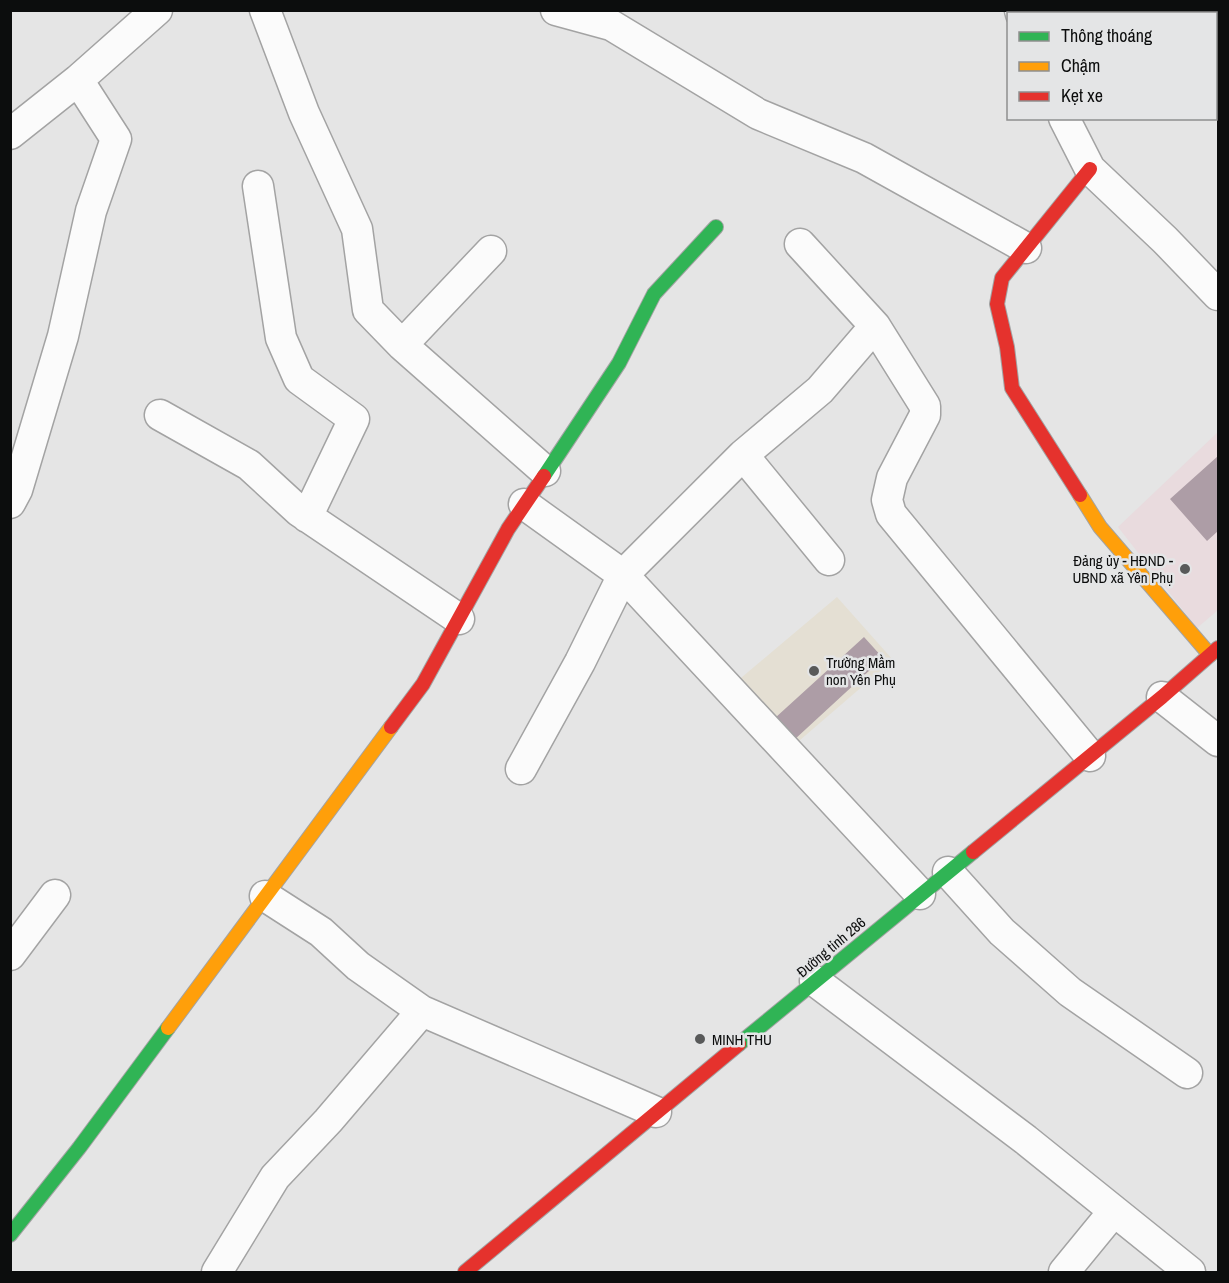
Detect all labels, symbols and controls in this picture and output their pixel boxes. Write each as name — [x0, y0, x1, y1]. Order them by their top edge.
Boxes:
legend — [1007, 12, 1217, 120]
text: Thông thoáng — [1061, 23, 1153, 48]
text: Chậm — [1061, 53, 1100, 78]
text: Kẹt xe — [1061, 83, 1103, 108]
place label: Đảng ủy - HĐND - UBND xã Yên Phụ — [1072, 550, 1173, 588]
marker: Đảng ủy - HĐND - UBND xã Yên Phụ — [1178, 562, 1192, 576]
place label: Trường Mầm non Yên Phụ — [826, 652, 896, 690]
marker: Trường Mầm non Yên Phụ — [807, 664, 821, 678]
street label: Đường tỉnh 286 — [792, 912, 870, 982]
place label: MINH THU — [712, 1029, 772, 1050]
marker: MINH THU — [693, 1032, 707, 1046]

